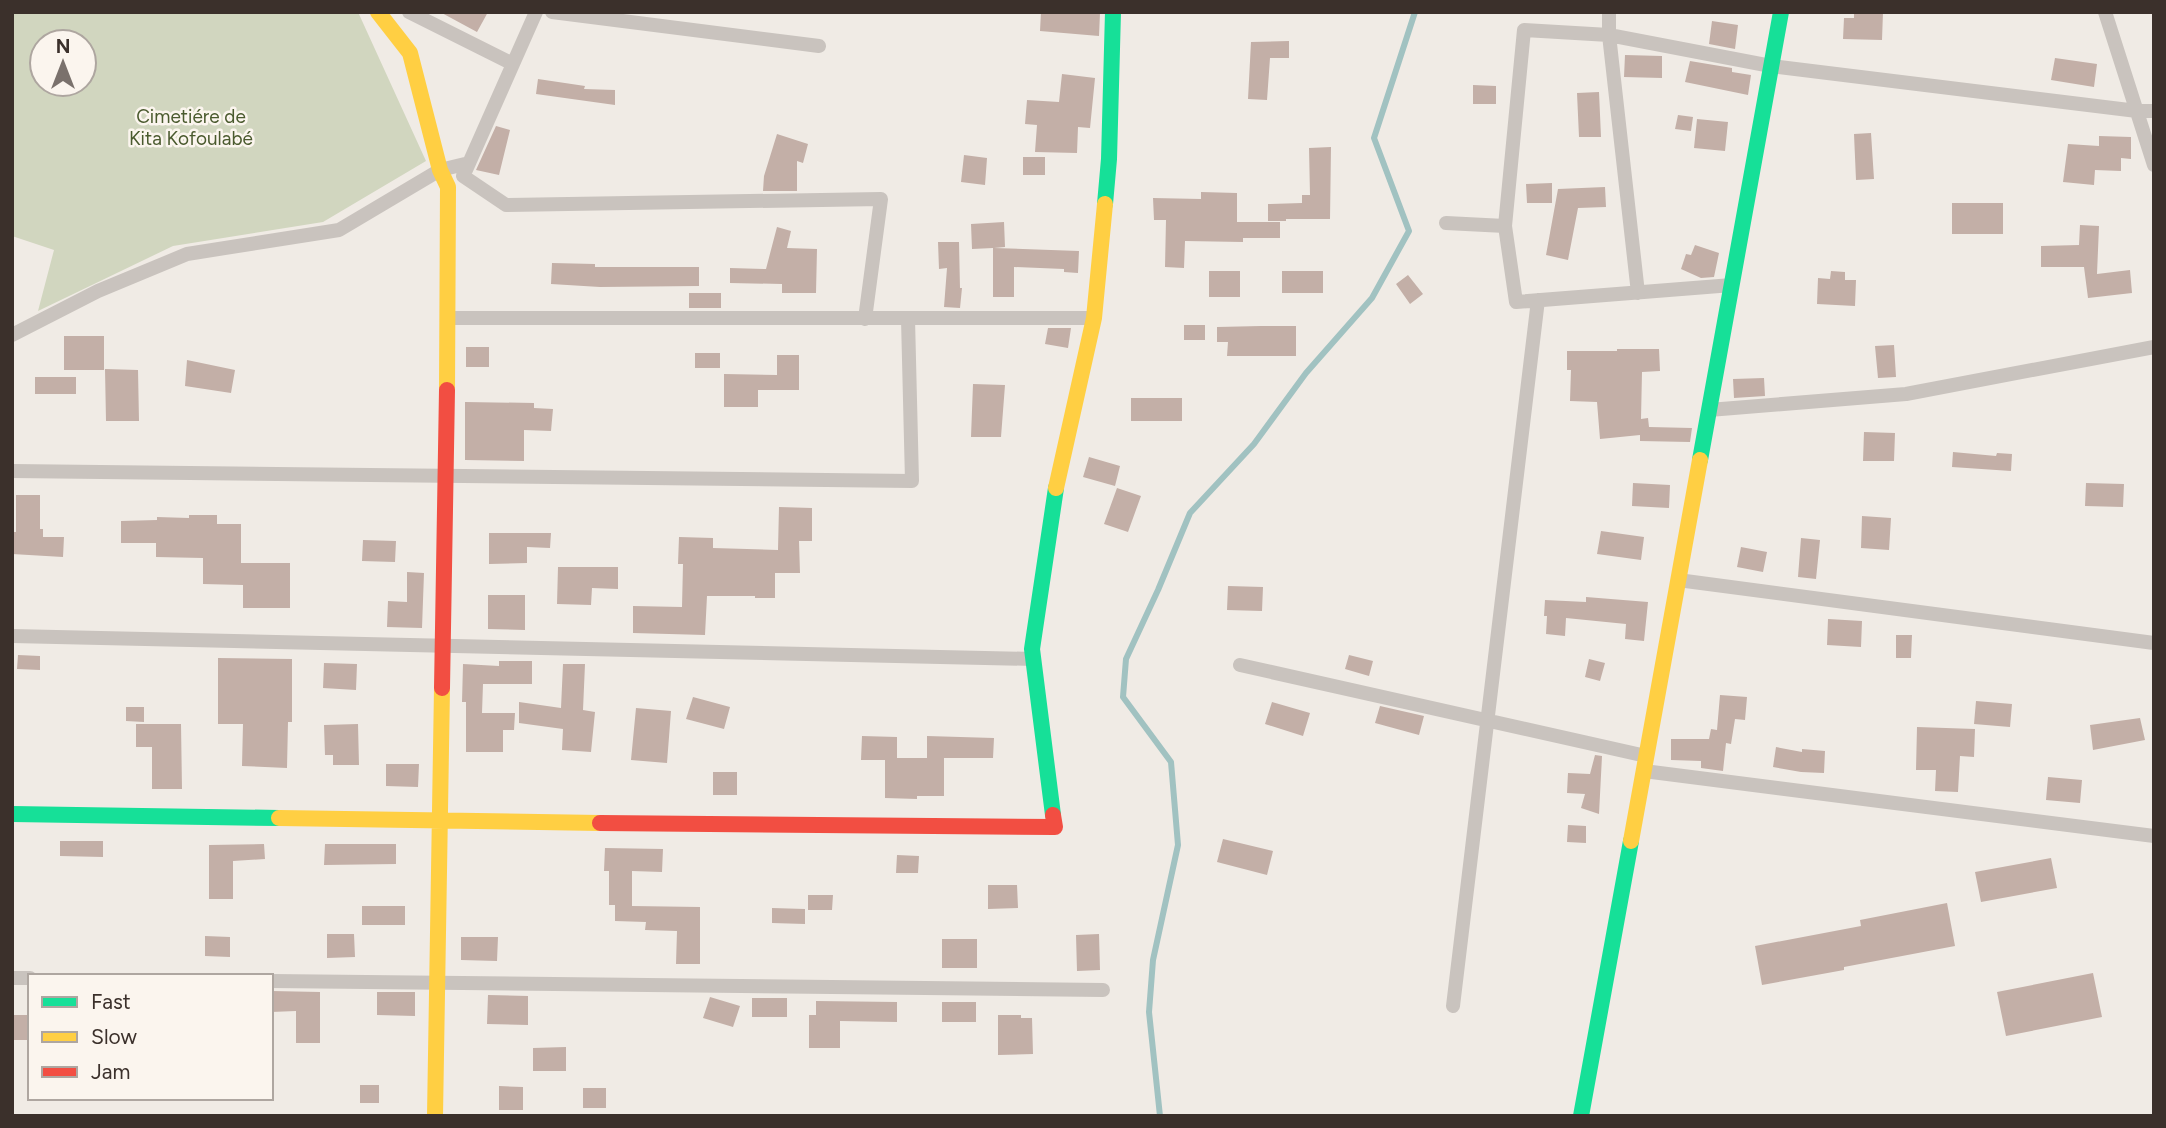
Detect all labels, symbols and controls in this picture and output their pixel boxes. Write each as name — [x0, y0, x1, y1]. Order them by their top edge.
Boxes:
north arrow — [28, 28, 98, 98]
text: N — [56, 35, 70, 58]
park label: Cimetiére de Kita Kofoulabé — [129, 105, 253, 150]
legend — [28, 974, 273, 1100]
text: Fast — [91, 989, 131, 1014]
text: Slow — [91, 1024, 137, 1049]
text: Jam — [91, 1059, 130, 1084]

